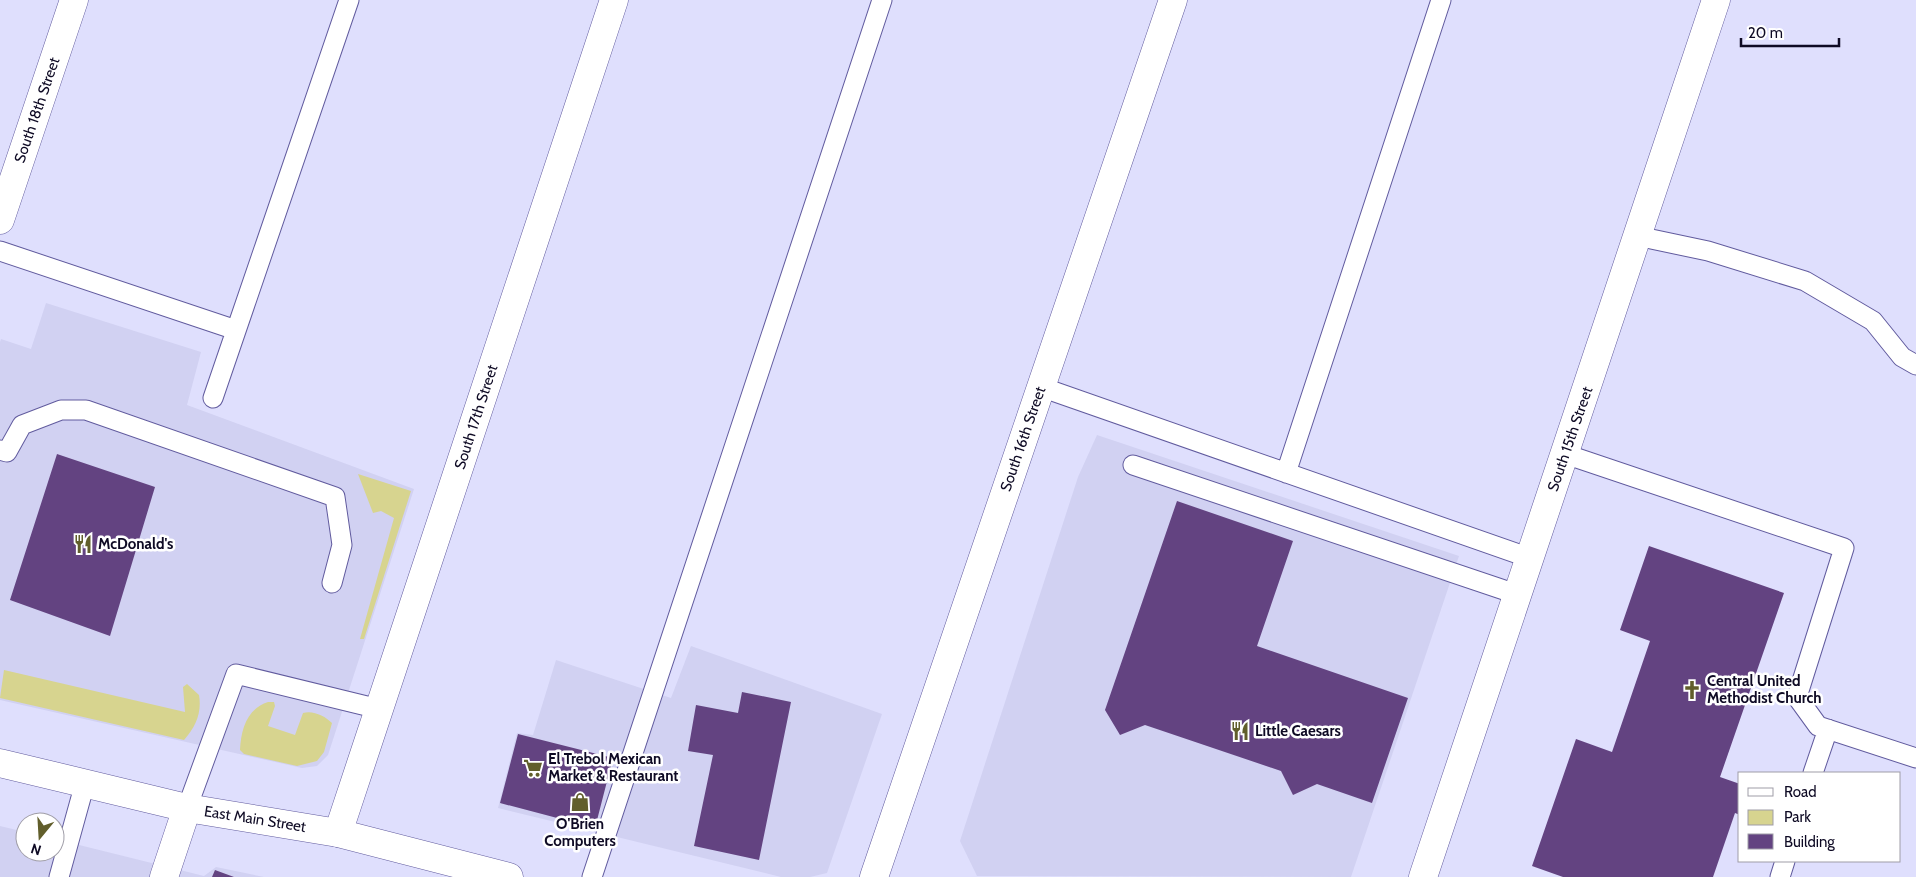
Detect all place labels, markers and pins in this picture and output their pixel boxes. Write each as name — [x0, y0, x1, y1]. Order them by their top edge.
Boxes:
restaurant icon: McDonald's — [72, 533, 94, 555]
place label: McDonald's — [98, 535, 173, 553]
place label: Central United Methodist Church — [1707, 672, 1822, 707]
church icon: Central United Methodist Church — [1681, 679, 1703, 701]
restaurant icon: Little Caesars — [1229, 720, 1251, 742]
place label: Little Caesars — [1255, 722, 1341, 740]
place label: El Trebol Mexican Market & Restaurant — [548, 750, 679, 785]
supermarket icon: El Trebol Mexican Market & Restaurant — [522, 757, 544, 779]
shop icon: O'Brien Computers — [569, 791, 591, 813]
place label: O'Brien Computers — [544, 815, 616, 850]

